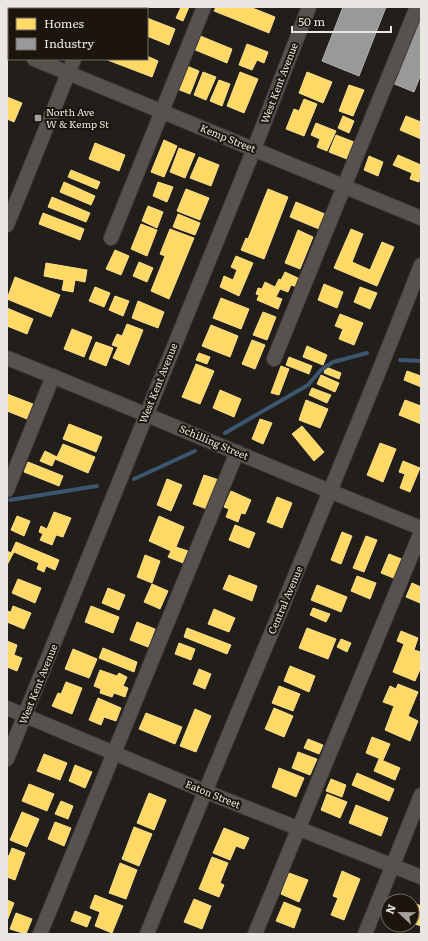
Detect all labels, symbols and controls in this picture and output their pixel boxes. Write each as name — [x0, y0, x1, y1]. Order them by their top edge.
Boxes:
legend — [8, 8, 148, 60]
scale bar — [292, 8, 391, 34]
text: 50 m — [298, 12, 325, 30]
text: Homes — [44, 14, 84, 32]
text: Industry — [44, 34, 94, 52]
street label: West Kent Avenue — [256, 40, 301, 125]
place label: North Ave W & Kemp St — [46, 104, 109, 131]
marker: North Ave W & Kemp St — [33, 113, 43, 123]
street label: Kemp Street — [198, 120, 258, 156]
street label: West Kent Avenue — [135, 340, 180, 425]
street label: Schilling Street — [177, 420, 251, 463]
street label: Central Avenue — [263, 563, 306, 636]
street label: West Kent Avenue — [15, 641, 60, 726]
street label: Eaton Street — [183, 776, 243, 811]
north arrow — [380, 893, 420, 933]
text: N — [381, 902, 399, 916]

